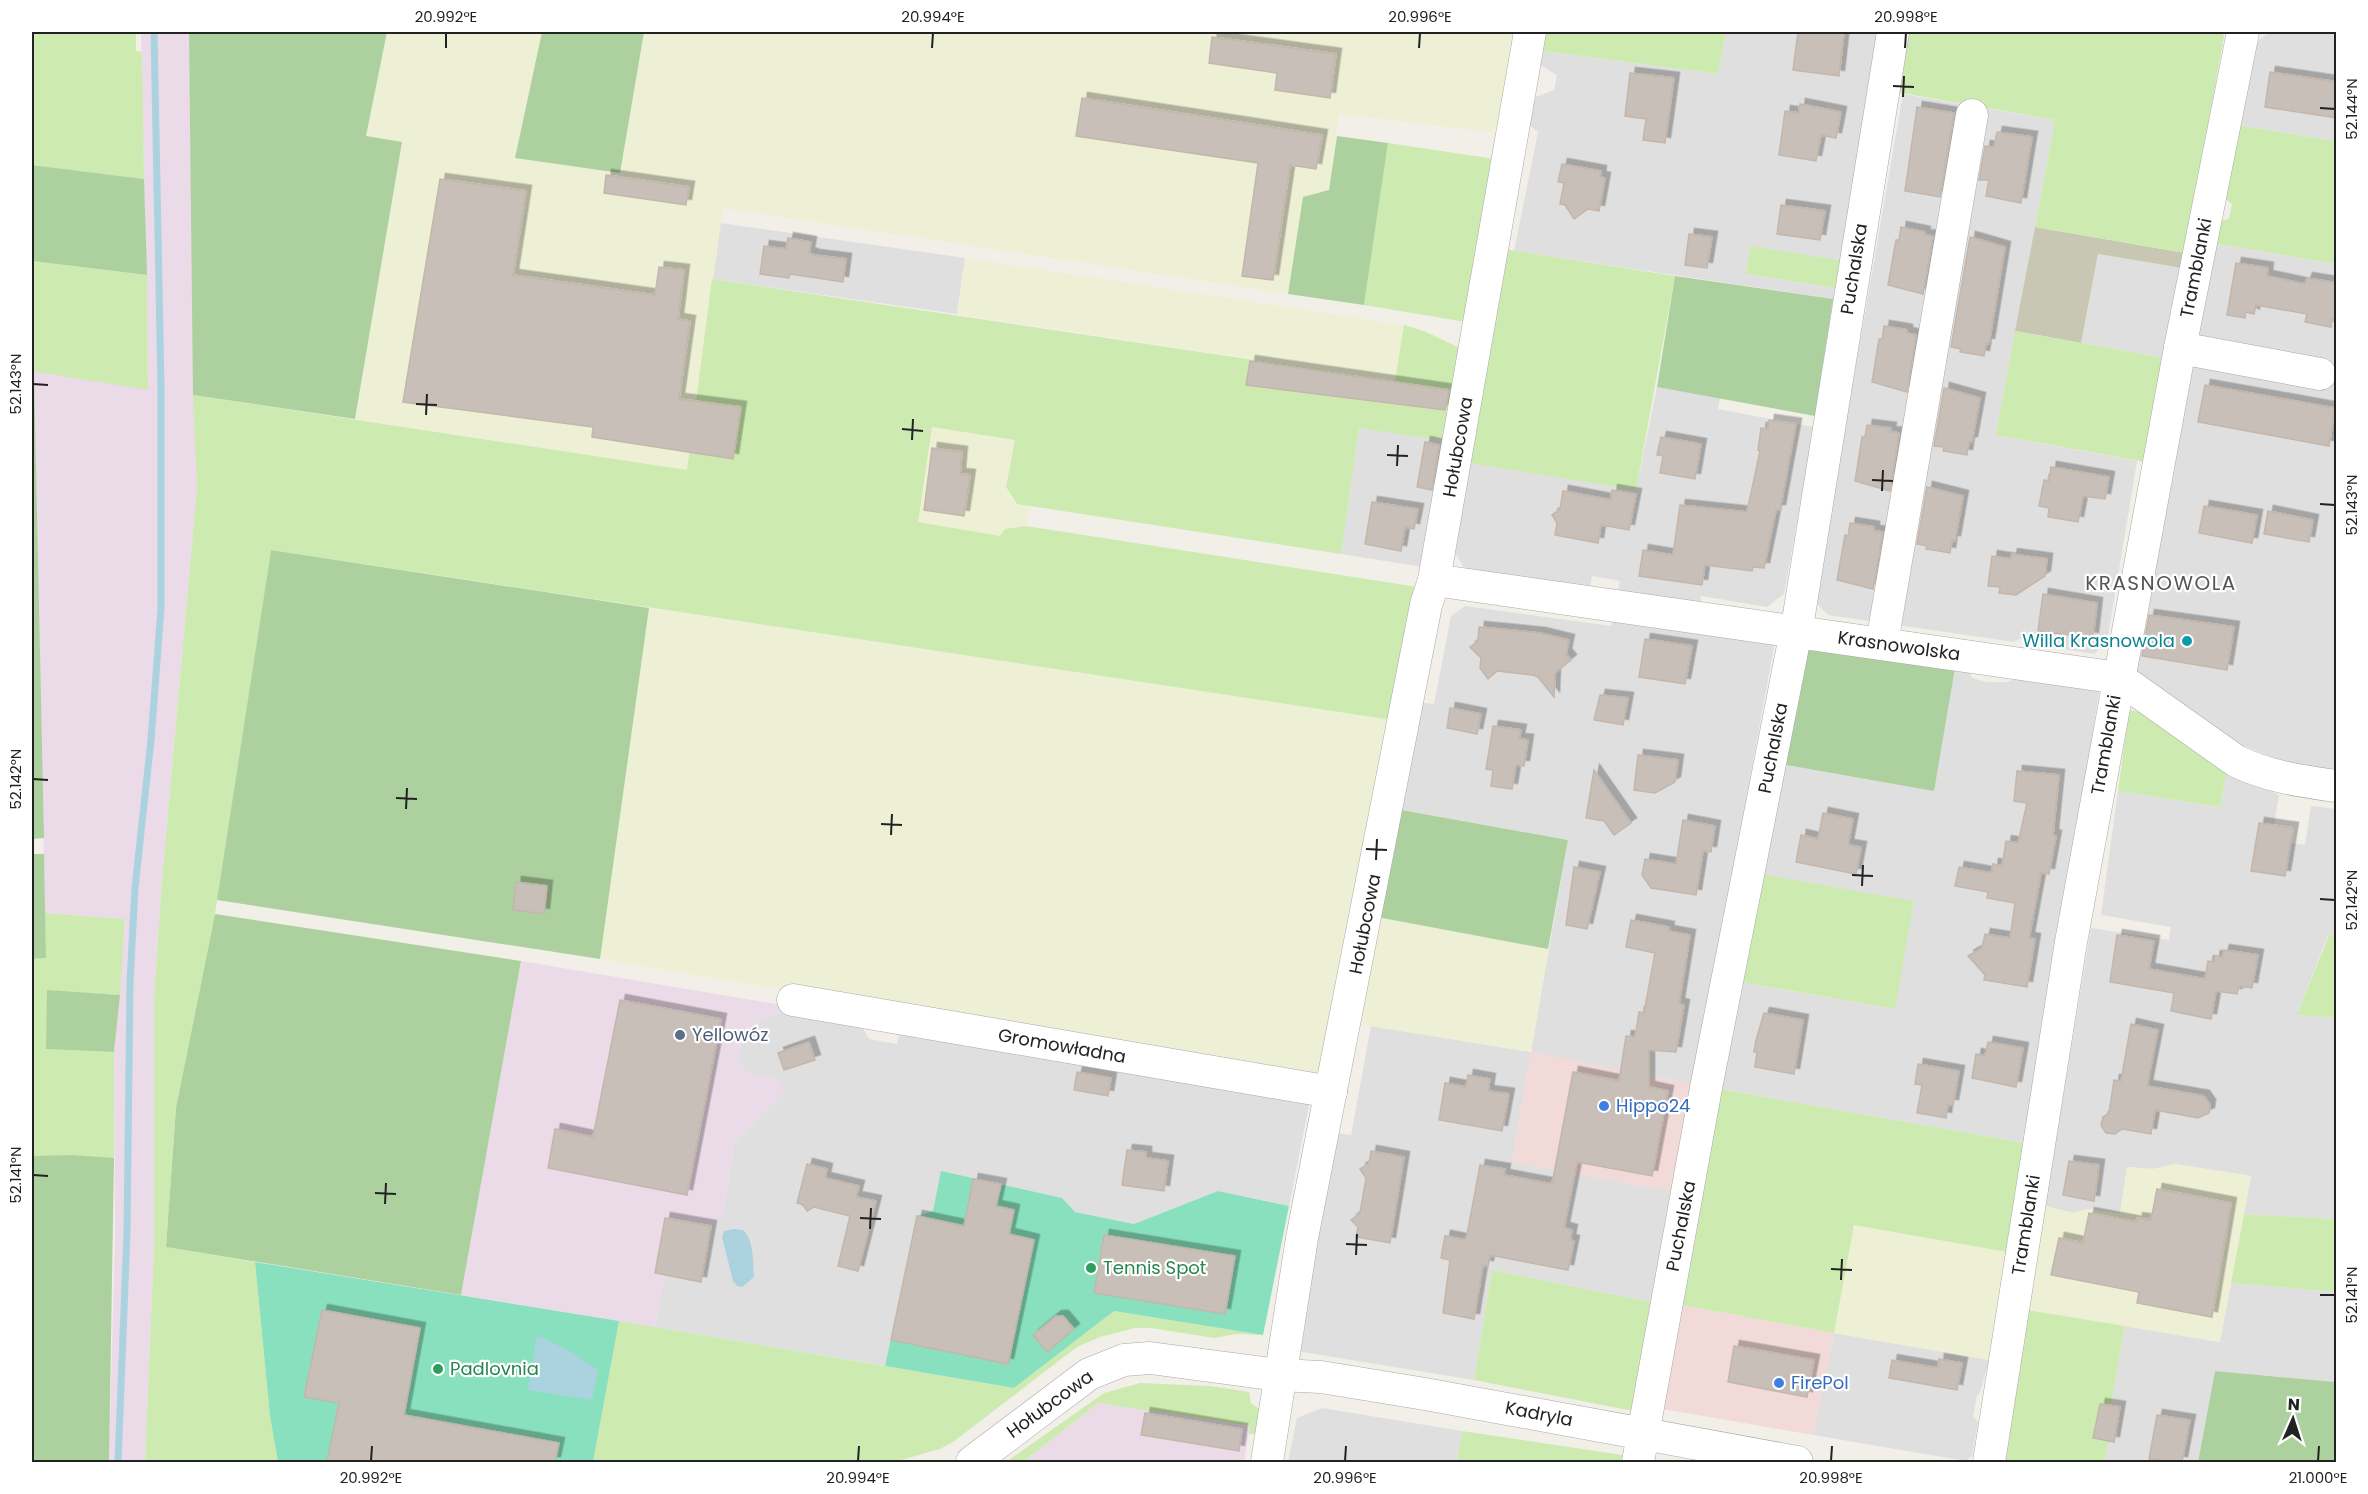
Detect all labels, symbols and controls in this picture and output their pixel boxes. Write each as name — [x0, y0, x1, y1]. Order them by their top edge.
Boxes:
text: 20.992°E — [415, 6, 477, 27]
text: 20.994°E — [901, 6, 965, 27]
text: 20.996°E — [1388, 6, 1452, 27]
text: 20.998°E — [1874, 6, 1938, 27]
text: 52.144°N — [2341, 78, 2362, 140]
street label: Tramblanki — [2174, 216, 2217, 320]
street label: Puchalska — [1834, 222, 1873, 316]
text: 52.143°N — [5, 354, 26, 414]
street label: Hołubcowa — [1436, 395, 1479, 499]
text: 52.143°N — [2341, 475, 2362, 535]
district label: KRASNOWOLA — [2085, 569, 2237, 597]
street label: Krasnowolska — [1836, 625, 1962, 666]
place label: Willa Krasnowola — [2022, 628, 2175, 653]
marker: Willa Krasnowola — [2180, 634, 2194, 648]
street label: Tramblanki — [2084, 693, 2127, 797]
street label: Puchalska — [1751, 700, 1794, 795]
text: 52.142°N — [5, 749, 26, 809]
text: 52.142°N — [2341, 870, 2362, 930]
street label: Hołubcowa — [1343, 872, 1386, 976]
place label: Yellowóz — [692, 1022, 769, 1047]
street label: Gromowładna — [996, 1022, 1128, 1069]
marker: Yellowóz — [673, 1028, 687, 1042]
place label: Hippo24 — [1616, 1093, 1690, 1118]
marker: Hippo24 — [1597, 1099, 1611, 1113]
text: 52.141°N — [5, 1147, 26, 1203]
street label: Tramblanki — [2005, 1173, 2046, 1277]
street label: Puchalska — [1659, 1178, 1702, 1273]
place label: Tennis Spot — [1103, 1255, 1206, 1280]
marker: Tennis Spot — [1084, 1261, 1098, 1275]
text: 52.141°N — [2341, 1267, 2362, 1323]
place label: Padlovnia — [450, 1356, 539, 1381]
marker: Padlovnia — [431, 1362, 445, 1376]
street label: Hołubcowa — [1001, 1364, 1098, 1444]
place label: FirePol — [1791, 1370, 1849, 1395]
marker: FirePol — [1772, 1376, 1786, 1390]
north arrow — [2263, 1389, 2323, 1449]
text: N — [2287, 1393, 2300, 1416]
street label: Kadryla — [1503, 1395, 1575, 1432]
text: 20.992°E — [340, 1467, 402, 1488]
text: 20.994°E — [826, 1467, 890, 1488]
text: 20.996°E — [1313, 1467, 1377, 1488]
text: 20.998°E — [1799, 1467, 1863, 1488]
text: 21.000°E — [2289, 1467, 2347, 1488]

